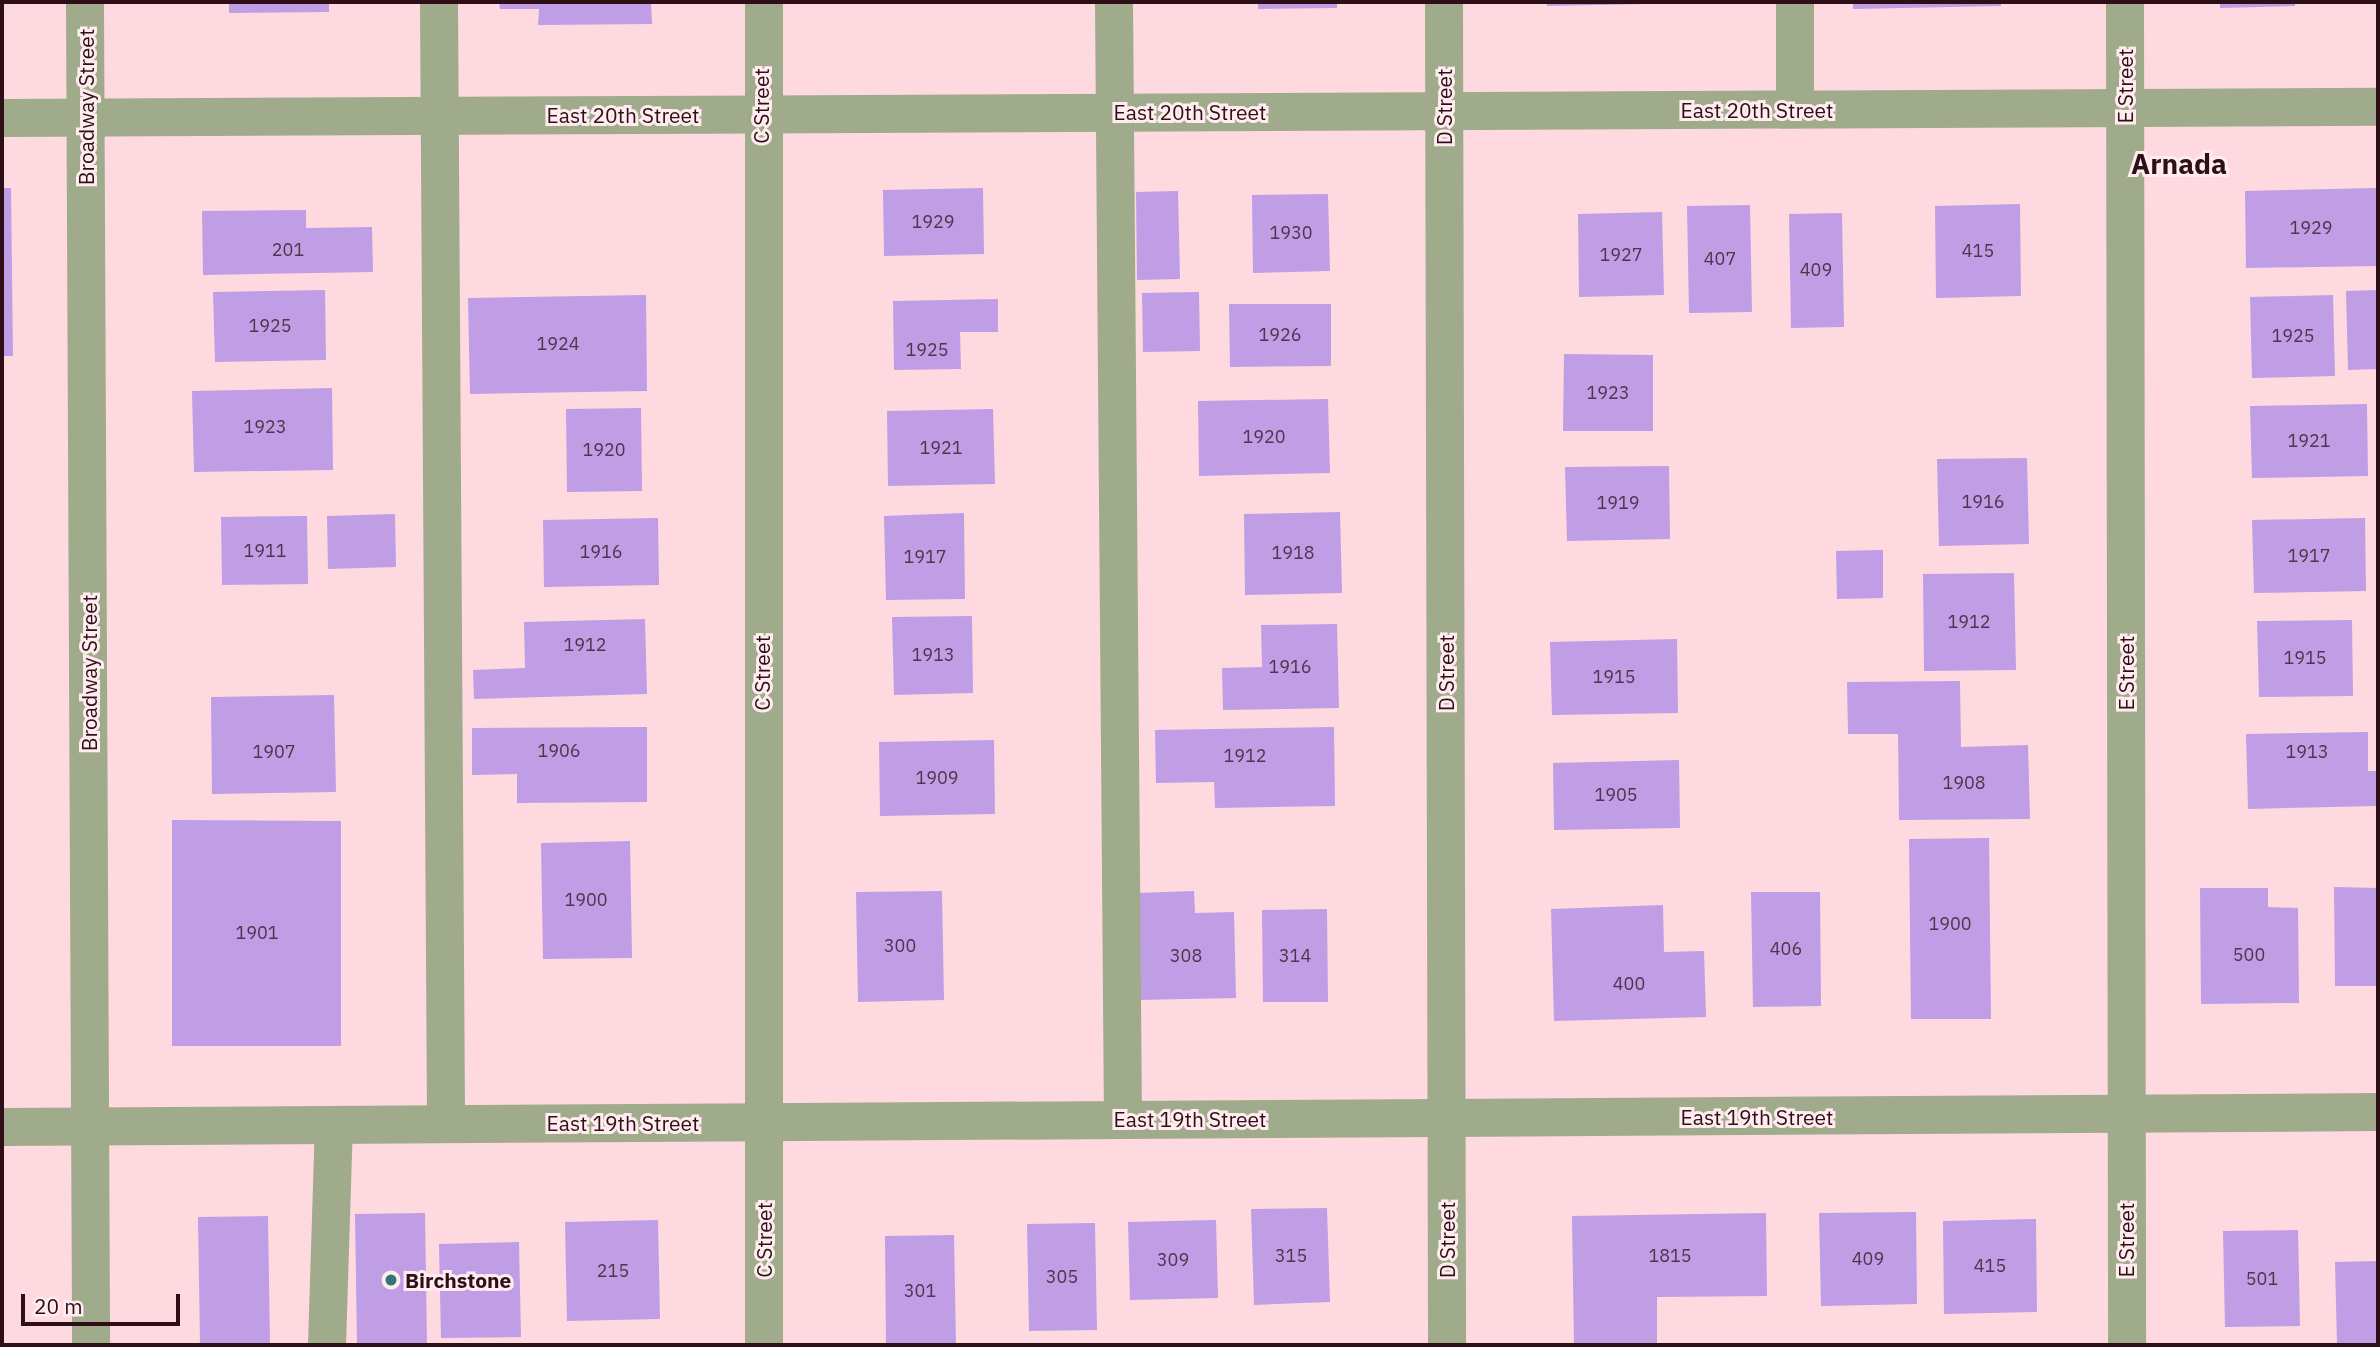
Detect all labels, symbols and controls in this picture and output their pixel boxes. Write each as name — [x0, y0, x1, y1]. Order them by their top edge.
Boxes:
street label: Broadway Street — [73, 29, 99, 185]
street label: E Street — [2112, 49, 2138, 123]
street label: C Street — [748, 68, 774, 144]
street label: D Street — [1431, 69, 1457, 145]
street label: East 20th Street — [1681, 97, 1833, 123]
street label: East 20th Street — [1114, 99, 1266, 125]
street label: East 20th Street — [547, 102, 699, 128]
district label: Arnada — [2131, 147, 2227, 181]
house number: 1929 — [911, 211, 955, 233]
house number: 1929 — [2289, 217, 2333, 239]
house number: 1930 — [1269, 222, 1313, 244]
house number: 201 — [272, 239, 304, 261]
house number: 415 — [1962, 240, 1994, 262]
house number: 1927 — [1599, 244, 1643, 266]
house number: 407 — [1704, 248, 1736, 270]
house number: 409 — [1800, 259, 1832, 281]
house number: 1925 — [248, 315, 292, 337]
house number: 1926 — [1258, 324, 1302, 346]
house number: 1925 — [2271, 325, 2315, 347]
house number: 1924 — [536, 333, 580, 355]
house number: 1925 — [905, 339, 949, 361]
house number: 1923 — [1586, 382, 1630, 404]
house number: 1923 — [243, 416, 287, 438]
house number: 1920 — [1242, 426, 1286, 448]
house number: 1921 — [2287, 430, 2331, 452]
house number: 1921 — [919, 437, 963, 459]
house number: 1920 — [582, 439, 626, 461]
house number: 1916 — [1961, 491, 2005, 513]
house number: 1919 — [1596, 492, 1640, 514]
house number: 1911 — [243, 540, 287, 562]
house number: 1916 — [579, 541, 623, 563]
house number: 1918 — [1271, 542, 1315, 564]
house number: 1917 — [2287, 545, 2331, 567]
house number: 1917 — [903, 546, 947, 568]
street label: Broadway Street — [76, 595, 102, 751]
house number: 1912 — [1947, 611, 1991, 633]
house number: 1912 — [563, 634, 607, 656]
street label: C Street — [749, 635, 775, 711]
street label: D Street — [1433, 635, 1459, 711]
street label: E Street — [2113, 636, 2139, 710]
house number: 1913 — [911, 644, 955, 666]
house number: 1915 — [2283, 647, 2327, 669]
house number: 1916 — [1268, 656, 1312, 678]
house number: 1915 — [1592, 666, 1636, 688]
house number: 1906 — [537, 740, 581, 762]
house number: 1907 — [252, 741, 296, 763]
house number: 1913 — [2285, 741, 2329, 763]
house number: 1912 — [1223, 745, 1267, 767]
house number: 1909 — [915, 767, 959, 789]
house number: 1908 — [1942, 772, 1986, 794]
house number: 1905 — [1594, 784, 1638, 806]
house number: 1900 — [564, 889, 608, 911]
house number: 1900 — [1928, 913, 1972, 935]
house number: 1901 — [235, 922, 279, 944]
house number: 300 — [884, 935, 916, 957]
house number: 406 — [1770, 938, 1802, 960]
house number: 500 — [2233, 944, 2265, 966]
house number: 308 — [1170, 945, 1202, 967]
house number: 314 — [1279, 945, 1311, 967]
house number: 400 — [1613, 973, 1645, 995]
street label: East 19th Street — [1681, 1104, 1833, 1130]
street label: East 19th Street — [1114, 1106, 1266, 1132]
street label: East 19th Street — [547, 1110, 699, 1136]
street label: C Street — [751, 1202, 777, 1278]
street label: D Street — [1434, 1202, 1460, 1278]
street label: E Street — [2113, 1203, 2139, 1277]
house number: 315 — [1275, 1245, 1307, 1267]
house number: 1815 — [1648, 1245, 1692, 1267]
house number: 409 — [1852, 1248, 1884, 1270]
house number: 309 — [1157, 1249, 1189, 1271]
house number: 415 — [1974, 1255, 2006, 1277]
house number: 215 — [597, 1260, 629, 1282]
house number: 305 — [1046, 1266, 1078, 1288]
place label: Birchstone — [405, 1267, 511, 1293]
house number: 501 — [2246, 1268, 2278, 1290]
marker: Birchstone — [383, 1272, 399, 1288]
scale bar — [24, 1280, 184, 1324]
house number: 301 — [904, 1280, 936, 1302]
text: 20 m — [34, 1292, 83, 1320]

